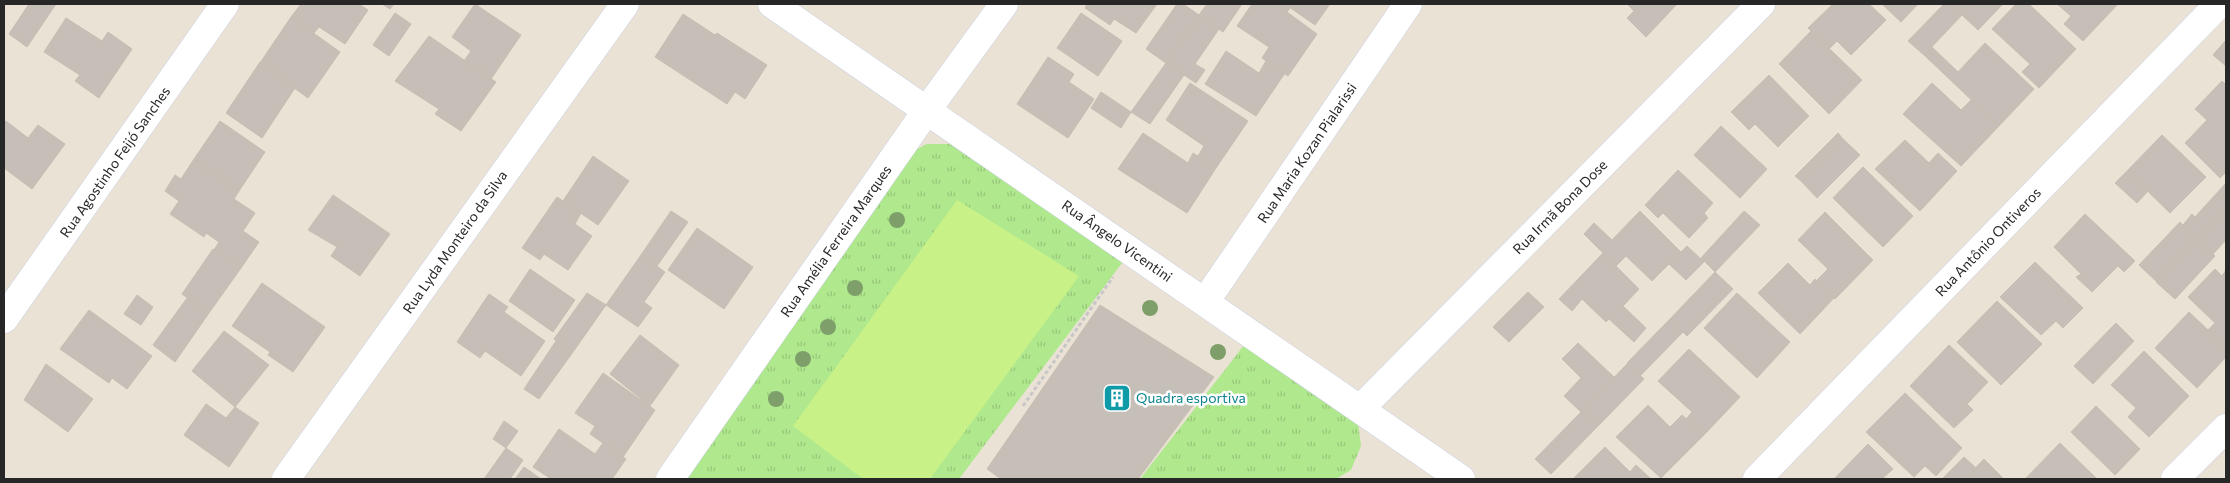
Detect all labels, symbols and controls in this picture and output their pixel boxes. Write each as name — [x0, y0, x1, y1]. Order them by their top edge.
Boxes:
street label: Rua Maria Kozan Pialarissi — [1253, 79, 1360, 226]
street label: Rua Agostinho Feijó Sanches — [56, 83, 173, 241]
street label: Rua Irmã Bona Dose — [1509, 156, 1610, 257]
street label: Rua Amélia Ferreira Marques — [777, 161, 895, 320]
street label: Rua Lyda Monteiro da Silva — [399, 167, 510, 316]
street label: Rua Antônio Ontiveros — [1931, 184, 2044, 300]
street label: Rua Ângelo Vicentini — [1059, 196, 1176, 285]
building icon: Quadra esportiva — [1102, 383, 1132, 413]
place label: Quadra esportiva — [1136, 389, 1246, 406]

